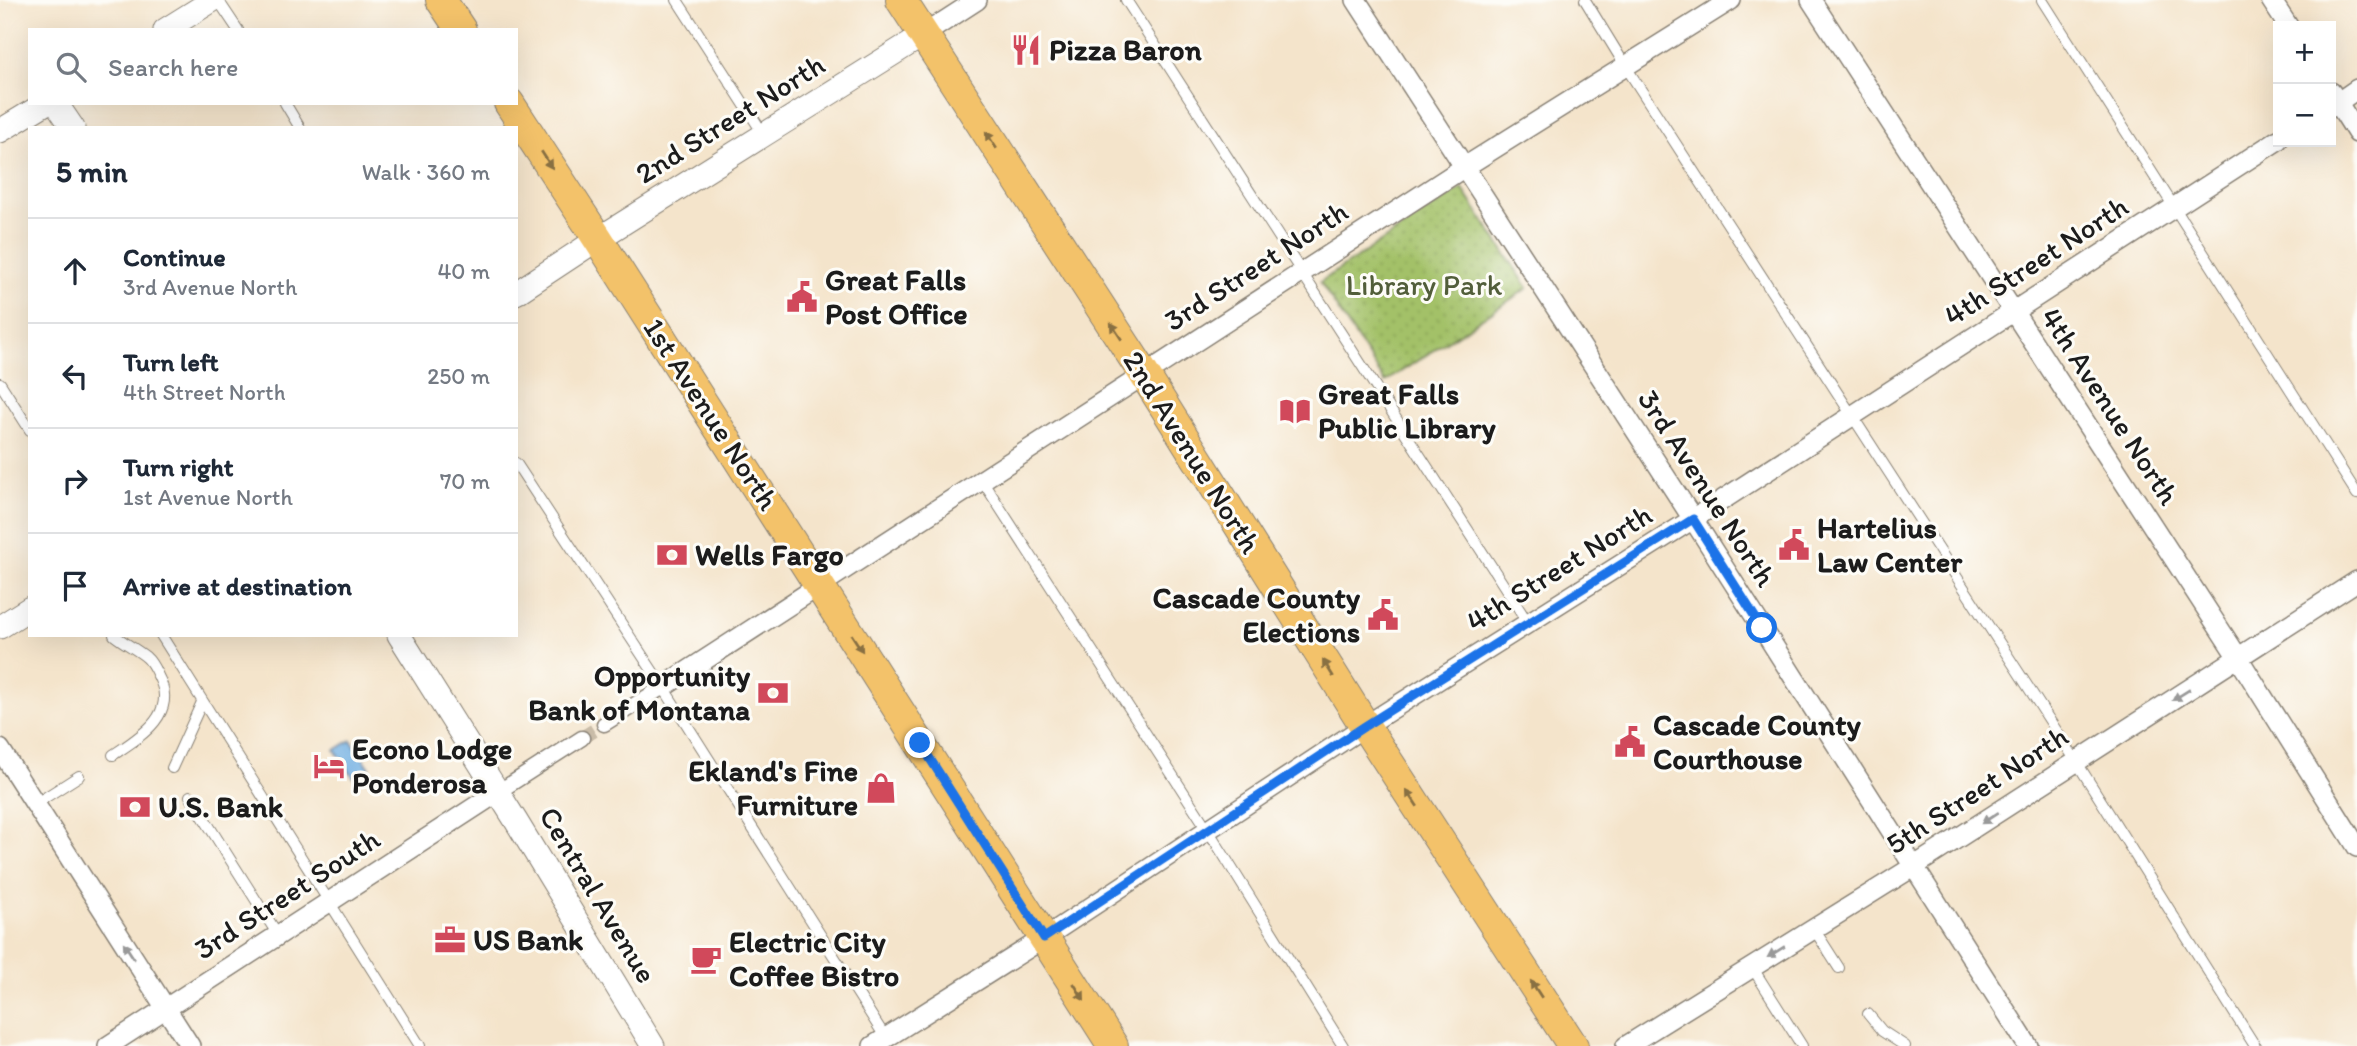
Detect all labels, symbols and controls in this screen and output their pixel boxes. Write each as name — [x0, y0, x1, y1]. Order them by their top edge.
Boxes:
map controls — [2273, 21, 2336, 147]
button: + — [2273, 21, 2336, 84]
search box — [28, 28, 518, 105]
place label: Pizza Baron — [1049, 31, 1202, 68]
restaurant icon: Pizza Baron — [1009, 33, 1043, 67]
street label: 2nd Street North — [628, 46, 831, 192]
icon: search — [52, 48, 90, 86]
text: Search here — [108, 51, 238, 83]
button: − — [2273, 84, 2336, 147]
one-way arrow — [985, 130, 998, 150]
one-way arrow — [540, 151, 554, 169]
text: 5 min — [56, 153, 127, 190]
text: Walk · 360 m — [362, 158, 490, 186]
street label: 4th Street North — [1937, 187, 2135, 334]
street label: 3rd Street North — [1157, 192, 1355, 339]
text: Continue — [123, 241, 226, 273]
icon: ahead — [56, 252, 94, 290]
text: 40 m — [437, 257, 490, 285]
place label: Great Falls Post Office — [825, 261, 968, 332]
park label: Library Park — [1346, 266, 1503, 303]
text: 3rd Avenue North — [123, 273, 297, 301]
public building icon: Great Falls Post Office — [785, 280, 819, 314]
street label: 4th Avenue North — [2033, 300, 2188, 511]
street label: 1st Avenue North — [636, 311, 787, 517]
one-way arrow — [1109, 321, 1122, 340]
street label: 2nd Avenue North — [1115, 344, 1270, 560]
text: Turn left — [123, 346, 219, 378]
icon: left — [56, 357, 94, 395]
text: 250 m — [427, 362, 490, 390]
place label: Great Falls Public Library — [1318, 375, 1497, 446]
text: 4th Street North — [123, 378, 286, 406]
street label: 3rd Avenue North — [1630, 382, 1785, 593]
library icon: Great Falls Public Library — [1278, 394, 1312, 428]
text: Turn right — [123, 451, 234, 483]
icon: right — [56, 462, 94, 500]
text: 70 m — [440, 467, 490, 495]
text: 1st Avenue North — [123, 483, 293, 511]
street label: 4th Street North — [1459, 496, 1658, 639]
place label: Hartelius Law Center — [1817, 509, 1963, 580]
public building icon: Hartelius Law Center — [1777, 528, 1811, 562]
place label: Wells Fargo — [695, 536, 844, 573]
bank icon: Wells Fargo — [655, 538, 689, 572]
icon: arrive — [56, 567, 94, 605]
text: Arrive at destination — [123, 570, 352, 602]
place label: Cascade County Elections — [1152, 579, 1361, 650]
public building icon: Cascade County Elections — [1366, 598, 1400, 632]
route start — [1746, 612, 1777, 643]
one-way arrow — [850, 633, 863, 652]
place label: Opportunity Bank of Montana — [528, 657, 751, 728]
one-way arrow — [1322, 659, 1335, 678]
bank icon: Opportunity Bank of Montana — [756, 676, 790, 710]
one-way arrow — [2171, 688, 2191, 701]
place label: Cascade County Courthouse — [1653, 706, 1861, 777]
street label: 5th Street North — [1879, 717, 2075, 862]
public building icon: Cascade County Courthouse — [1613, 725, 1647, 759]
route end — [904, 727, 935, 758]
place label: Econo Lodge Ponderosa — [352, 730, 512, 801]
hotel icon: Econo Lodge Ponderosa — [312, 749, 346, 783]
place label: Ekland's Fine Furniture — [688, 752, 858, 823]
shop icon: Ekland's Fine Furniture — [864, 771, 898, 805]
place label: U.S. Bank — [158, 788, 283, 825]
one-way arrow — [1406, 789, 1419, 808]
bank icon: U.S. Bank — [118, 790, 152, 824]
street label: Central Avenue — [531, 800, 666, 990]
one-way arrow — [1980, 811, 1999, 824]
street label: 3rd Street South — [187, 820, 386, 967]
place label: US Bank — [473, 921, 583, 958]
office icon: US Bank — [433, 923, 467, 957]
place label: Electric City Coffee Bistro — [729, 923, 899, 994]
one-way arrow — [123, 941, 136, 960]
cafe icon: Electric City Coffee Bistro — [689, 942, 723, 976]
one-way arrow — [1767, 946, 1786, 959]
one-way arrow — [1529, 980, 1543, 998]
one-way arrow — [1072, 982, 1085, 1002]

